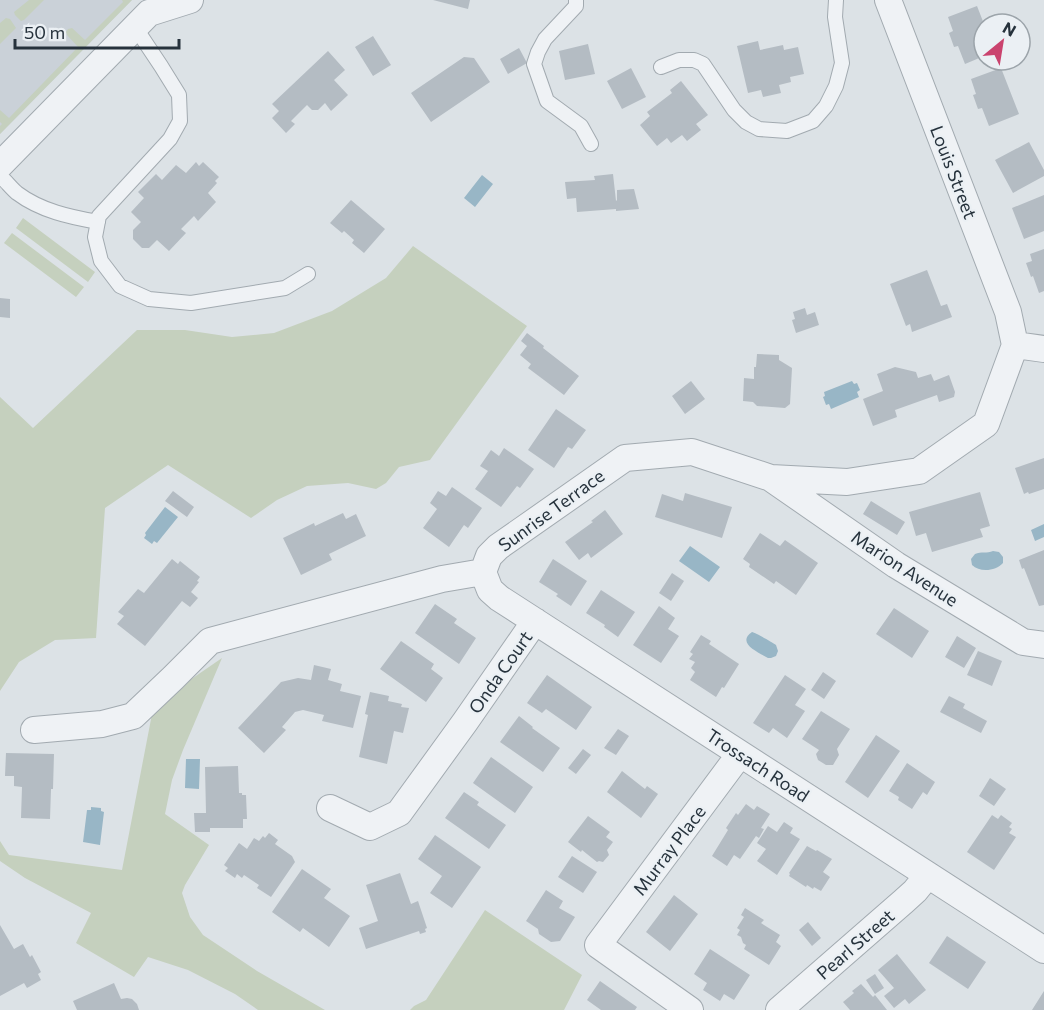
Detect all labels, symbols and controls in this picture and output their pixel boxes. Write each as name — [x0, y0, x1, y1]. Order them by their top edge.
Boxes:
scale bar — [15, 12, 178, 50]
north arrow — [972, 12, 1032, 72]
text: N — [1000, 17, 1020, 40]
text: 50 m — [24, 21, 65, 43]
street label: Louis Street — [926, 122, 982, 222]
street label: Sunrise Terrace — [494, 464, 608, 556]
street label: Marion Avenue — [848, 525, 962, 611]
street label: Onda Court — [463, 626, 537, 718]
street label: Trossach Road — [703, 724, 813, 806]
street label: Murray Place — [628, 801, 710, 899]
street label: Pearl Street — [812, 904, 898, 984]

